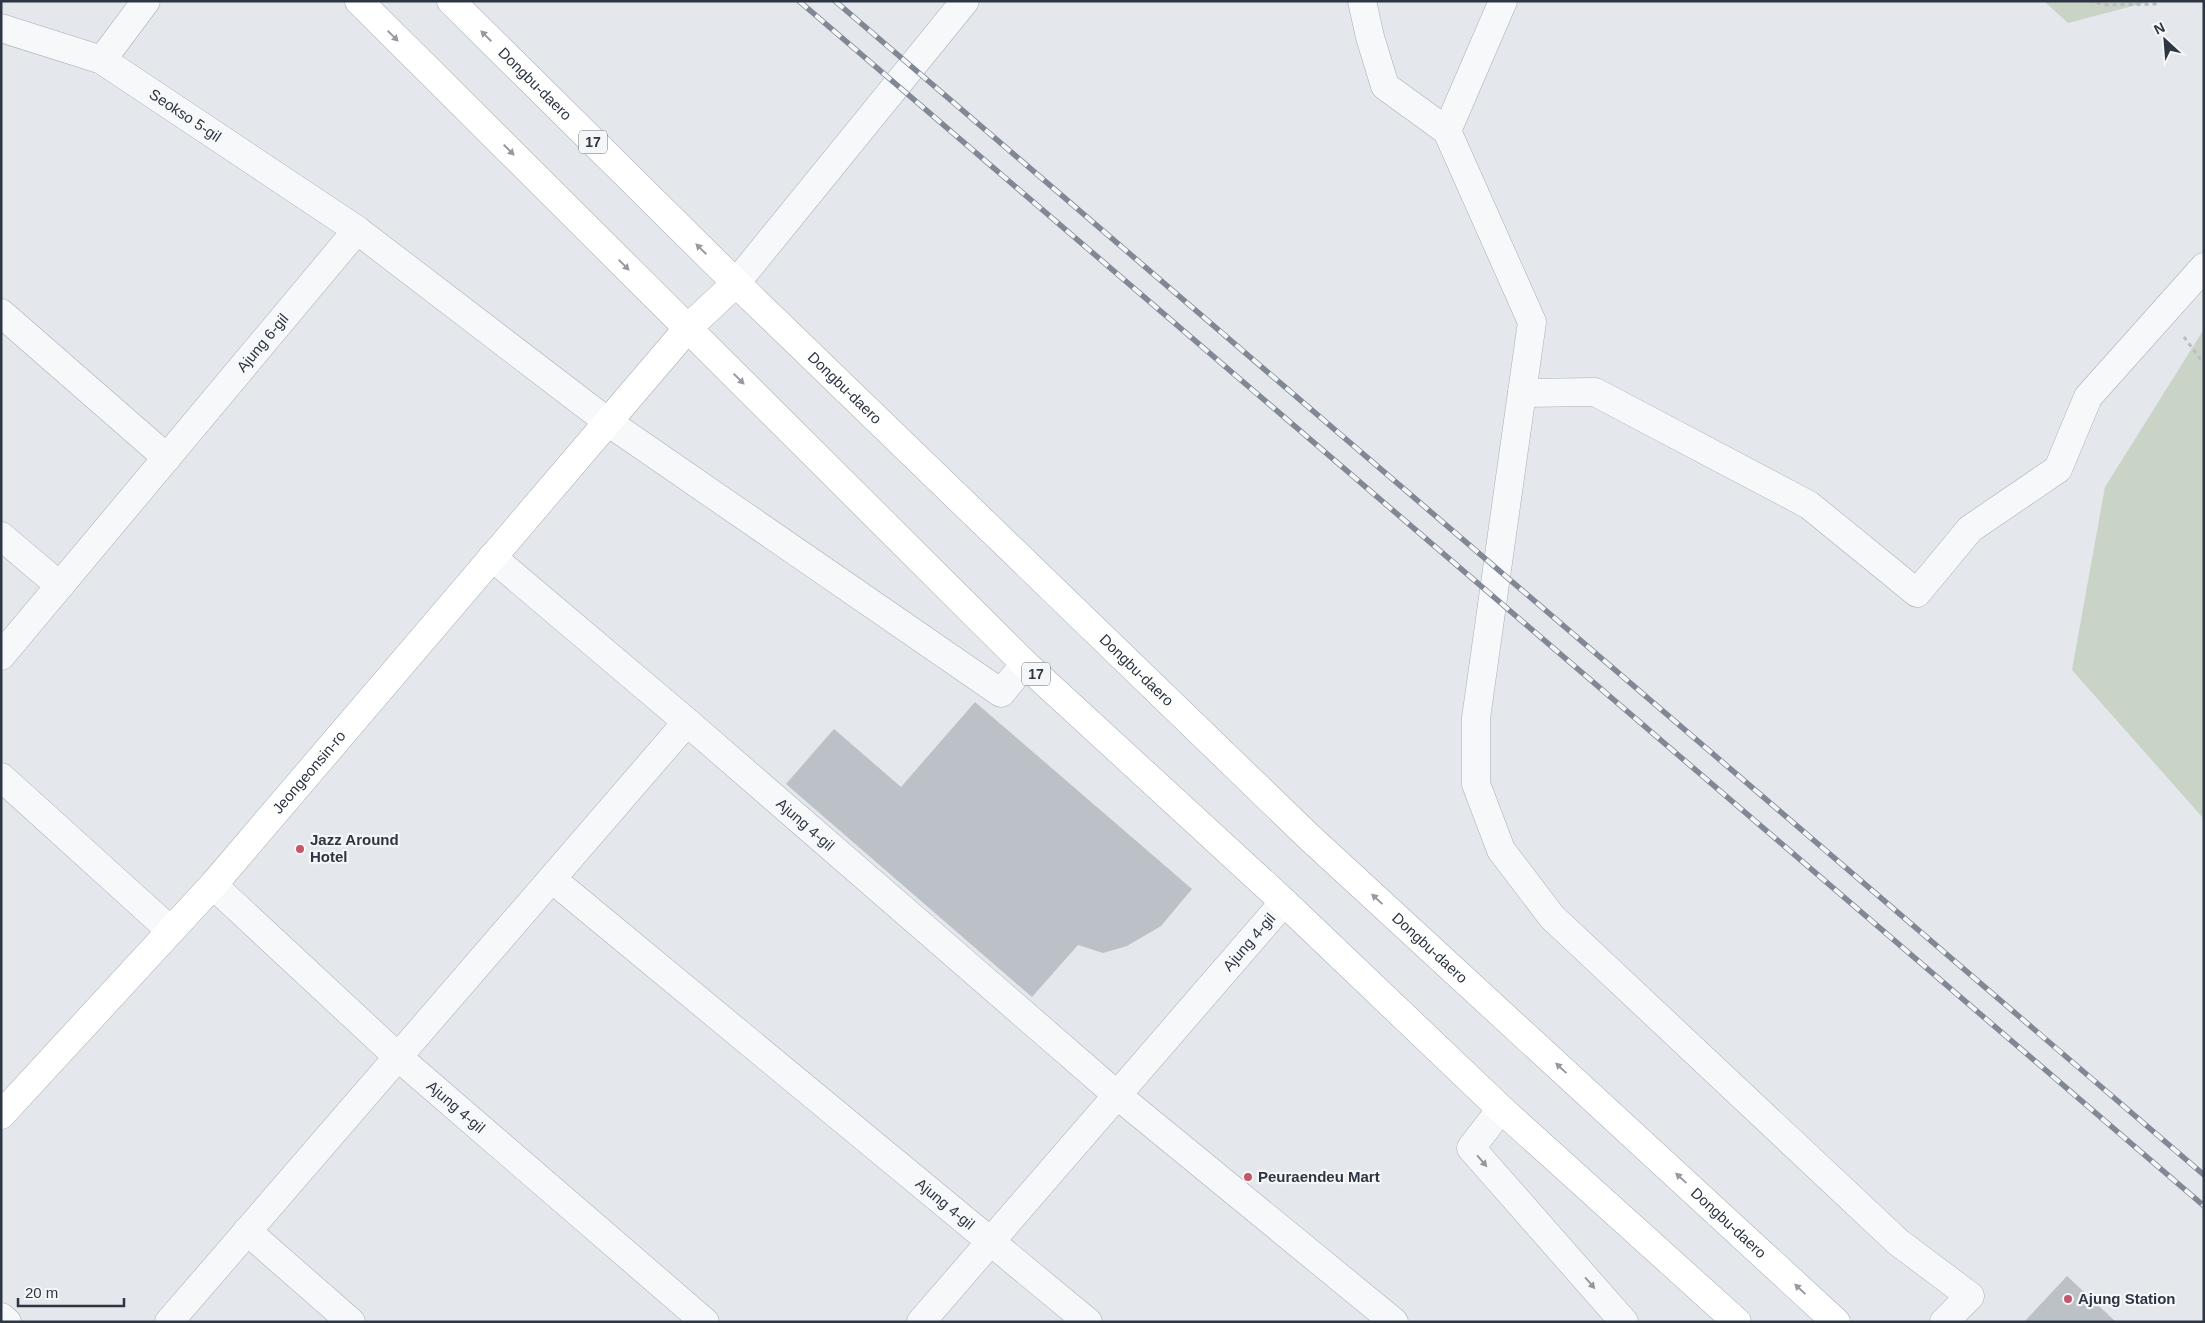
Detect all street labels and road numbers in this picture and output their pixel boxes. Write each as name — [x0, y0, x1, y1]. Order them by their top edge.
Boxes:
street label: Dongbu-daero — [495, 44, 575, 123]
street label: Seokso 5-gil — [146, 85, 225, 145]
road number: 17 — [579, 130, 607, 154]
street label: Ajung 6-gil — [233, 310, 292, 375]
street label: Dongbu-daero — [805, 348, 885, 427]
street label: Dongbu-daero — [1096, 630, 1177, 709]
road number: 17 — [1022, 662, 1050, 686]
street label: Jeongeonsin-ro — [269, 727, 349, 817]
street label: Ajung 4-gil — [773, 795, 838, 854]
street label: Ajung 4-gil — [1219, 909, 1279, 974]
street label: Dongbu-daero — [1389, 909, 1471, 986]
street label: Ajung 4-gil — [424, 1077, 489, 1136]
street label: Ajung 4-gil — [913, 1174, 978, 1233]
street label: Dongbu-daero — [1688, 1184, 1770, 1261]

